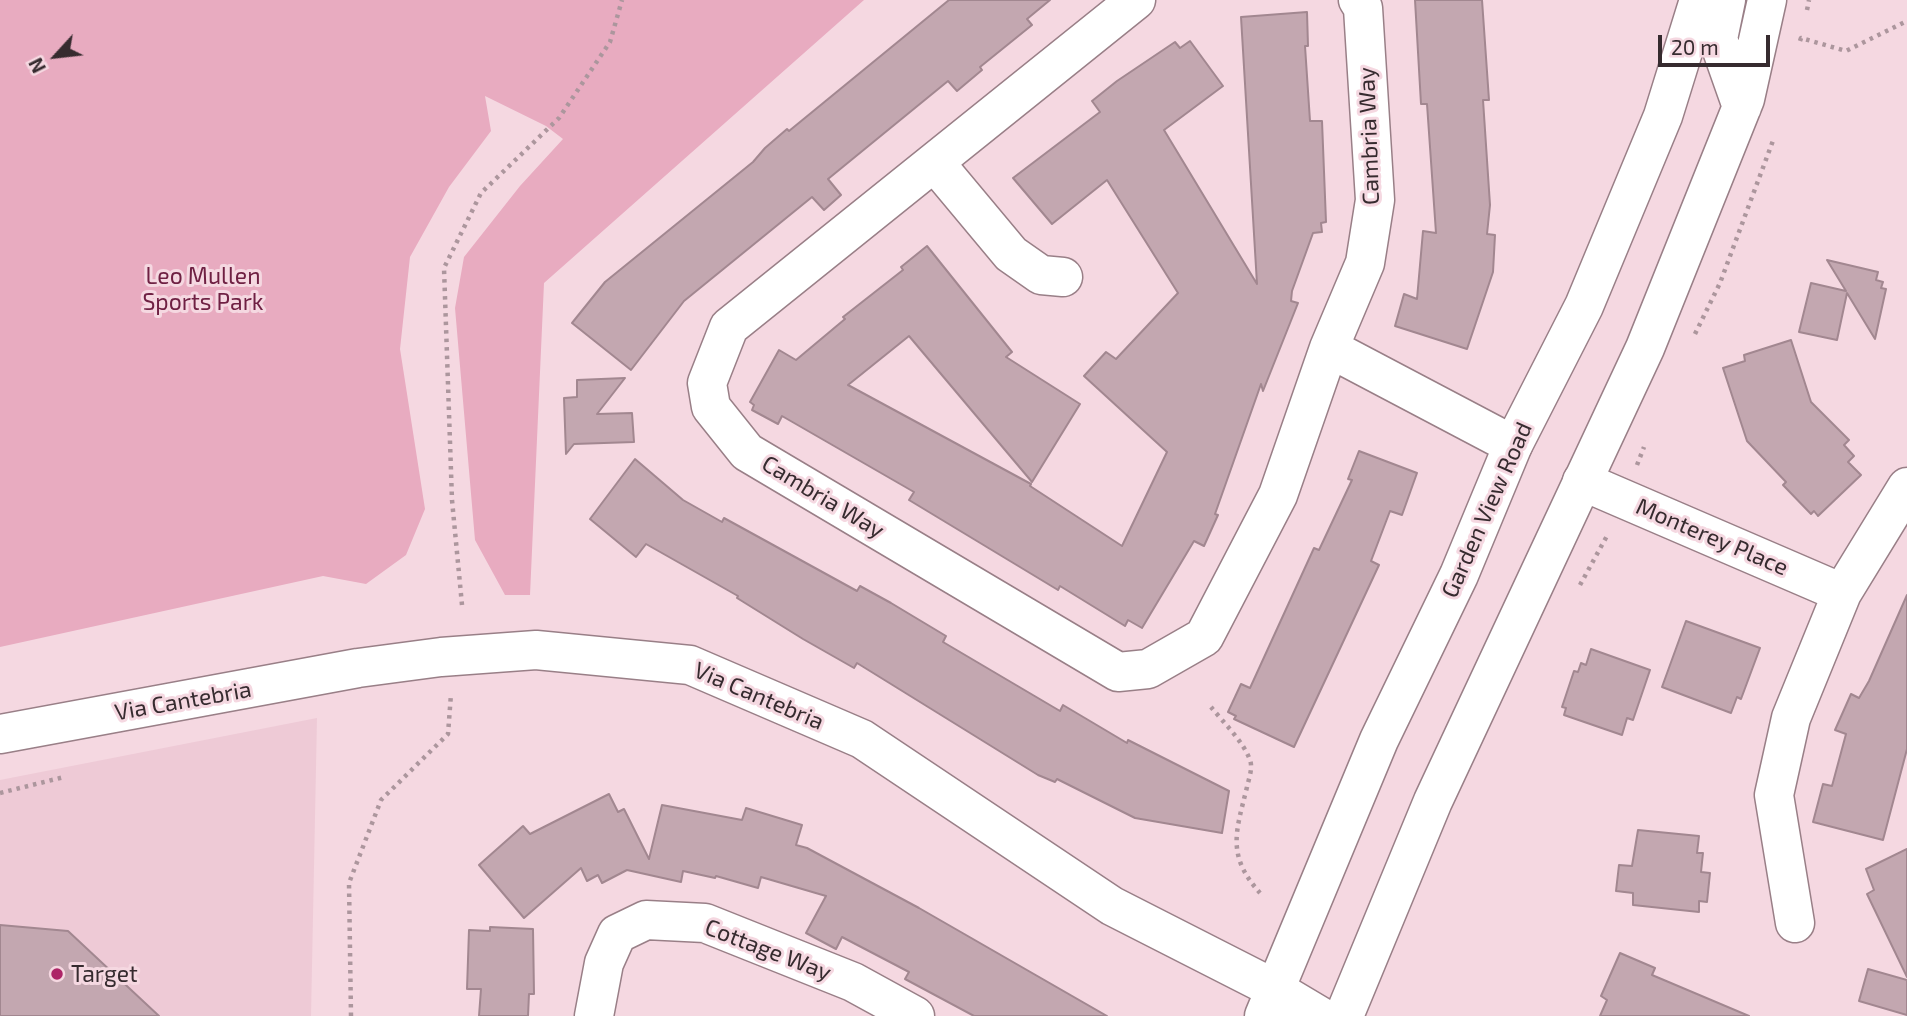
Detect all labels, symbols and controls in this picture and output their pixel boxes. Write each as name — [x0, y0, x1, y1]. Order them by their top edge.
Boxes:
north arrow — [21, 21, 91, 91]
scale bar — [1662, 21, 1774, 65]
text: 20 m — [1671, 34, 1719, 59]
text: N — [23, 54, 50, 77]
street label: Cambria Way — [1353, 67, 1385, 205]
park label: Leo Mullen Sports Park — [142, 262, 264, 316]
street label: Garden View Road — [1436, 418, 1538, 602]
street label: Cambria Way — [757, 450, 889, 544]
street label: Monterey Place — [1632, 493, 1792, 581]
street label: Via Cantebria — [690, 656, 828, 736]
street label: Via Cantebria — [112, 675, 254, 727]
street label: Cottage Way — [701, 913, 835, 987]
place label: Target — [71, 960, 138, 988]
marker: Target — [49, 966, 65, 982]

